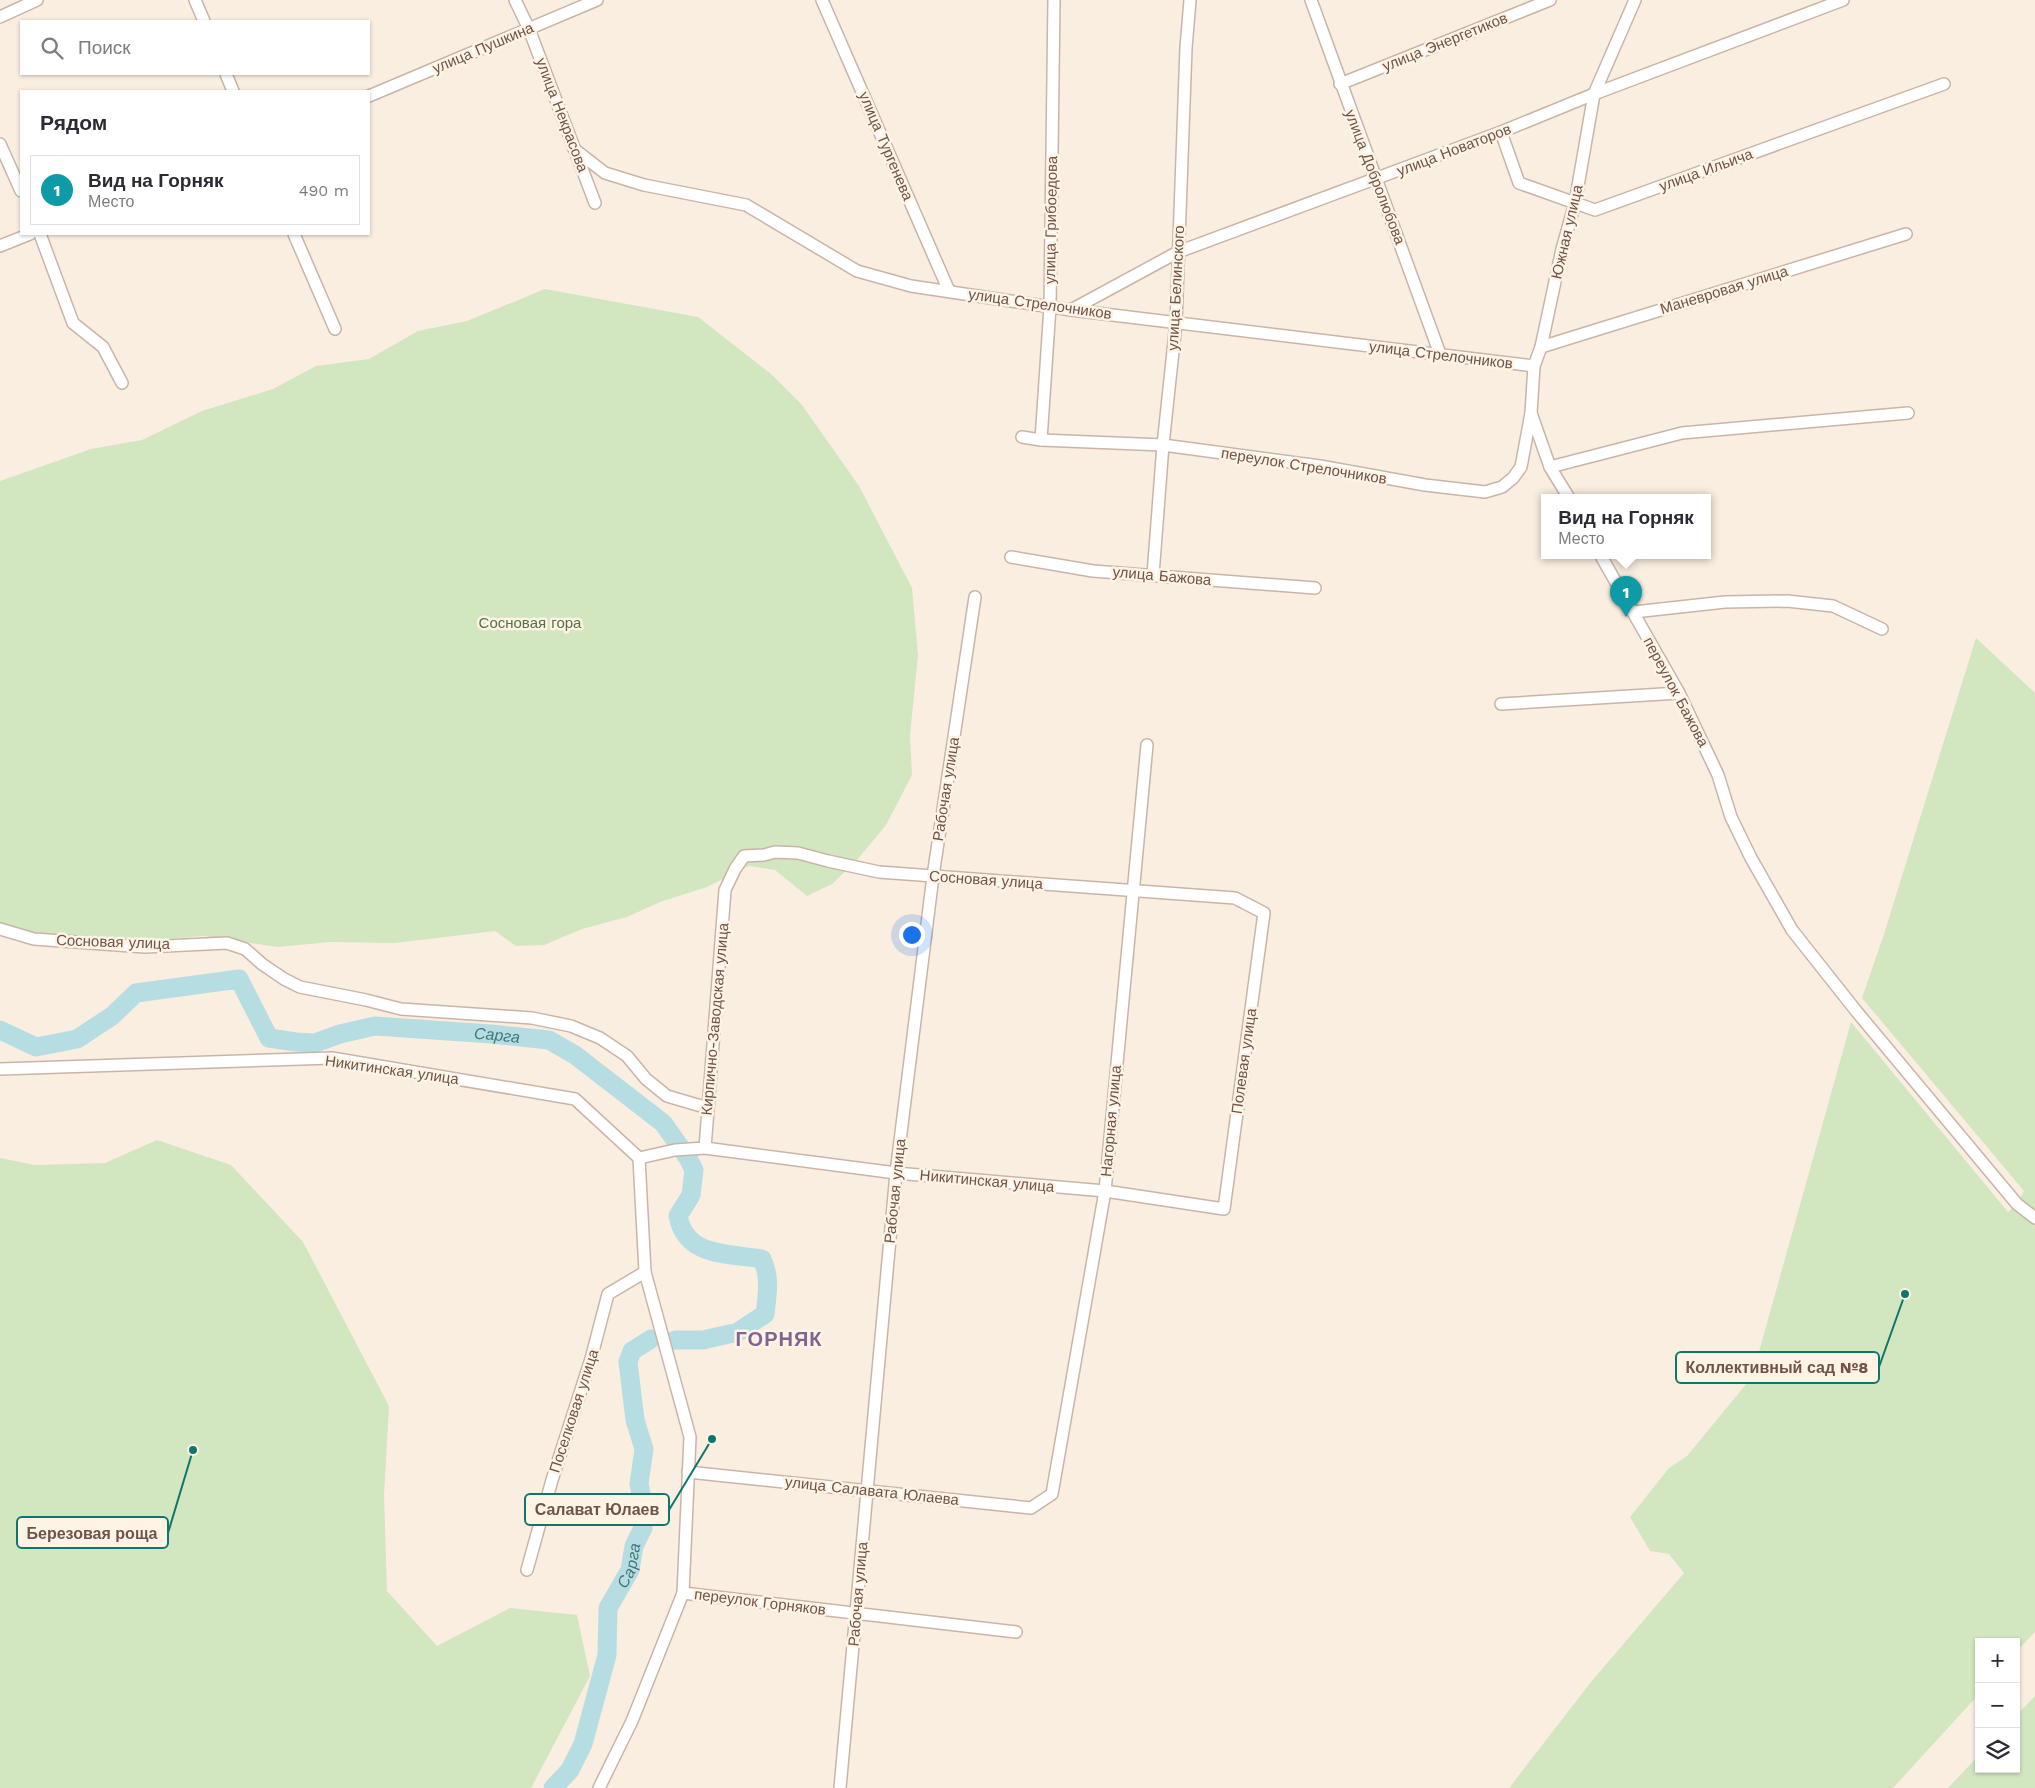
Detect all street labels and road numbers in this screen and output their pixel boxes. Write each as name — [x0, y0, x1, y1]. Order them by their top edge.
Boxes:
street label: улица Энергетиков — [1380, 9, 1510, 75]
street label: улица Пушкина — [430, 18, 537, 77]
street label: улица Некрасова — [532, 55, 592, 175]
street label: улица Тургенева — [855, 89, 917, 204]
street label: улица Добролюбова — [1341, 107, 1409, 248]
street label: улица Новаторов — [1394, 120, 1514, 180]
street label: улица Ильича — [1657, 145, 1756, 195]
street label: улица Грибоедова — [1041, 155, 1061, 284]
street label: Южная улица — [1547, 182, 1587, 281]
street label: улица Белинского — [1164, 225, 1188, 351]
street label: Маневровая улица — [1658, 262, 1791, 318]
street label: улица Стрелочников — [967, 285, 1113, 323]
street label: улица Стрелочников — [1368, 337, 1514, 373]
street label: переулок Стрелочников — [1220, 444, 1388, 488]
street label: улица Бажова — [1112, 563, 1213, 589]
street label: переулок Бажова — [1639, 634, 1713, 751]
street label: Рабочая улица — [929, 735, 963, 842]
street label: Сосновая улица — [929, 867, 1044, 893]
street label: Кирпично-Заводская улица — [698, 921, 732, 1116]
street label: Сосновая улица — [56, 931, 171, 953]
street label: Полевая улица — [1228, 1006, 1260, 1115]
street label: Никитинская улица — [324, 1052, 461, 1088]
street label: Нагорная улица — [1097, 1064, 1125, 1178]
street label: Рабочая улица — [881, 1137, 910, 1244]
street label: Никитинская улица — [919, 1166, 1056, 1196]
street label: Поселковая улица — [546, 1346, 603, 1475]
street label: улица Салавата Юлаева — [784, 1473, 961, 1509]
street label: Рабочая улица — [844, 1540, 872, 1647]
street label: переулок Горняков — [693, 1585, 827, 1619]

